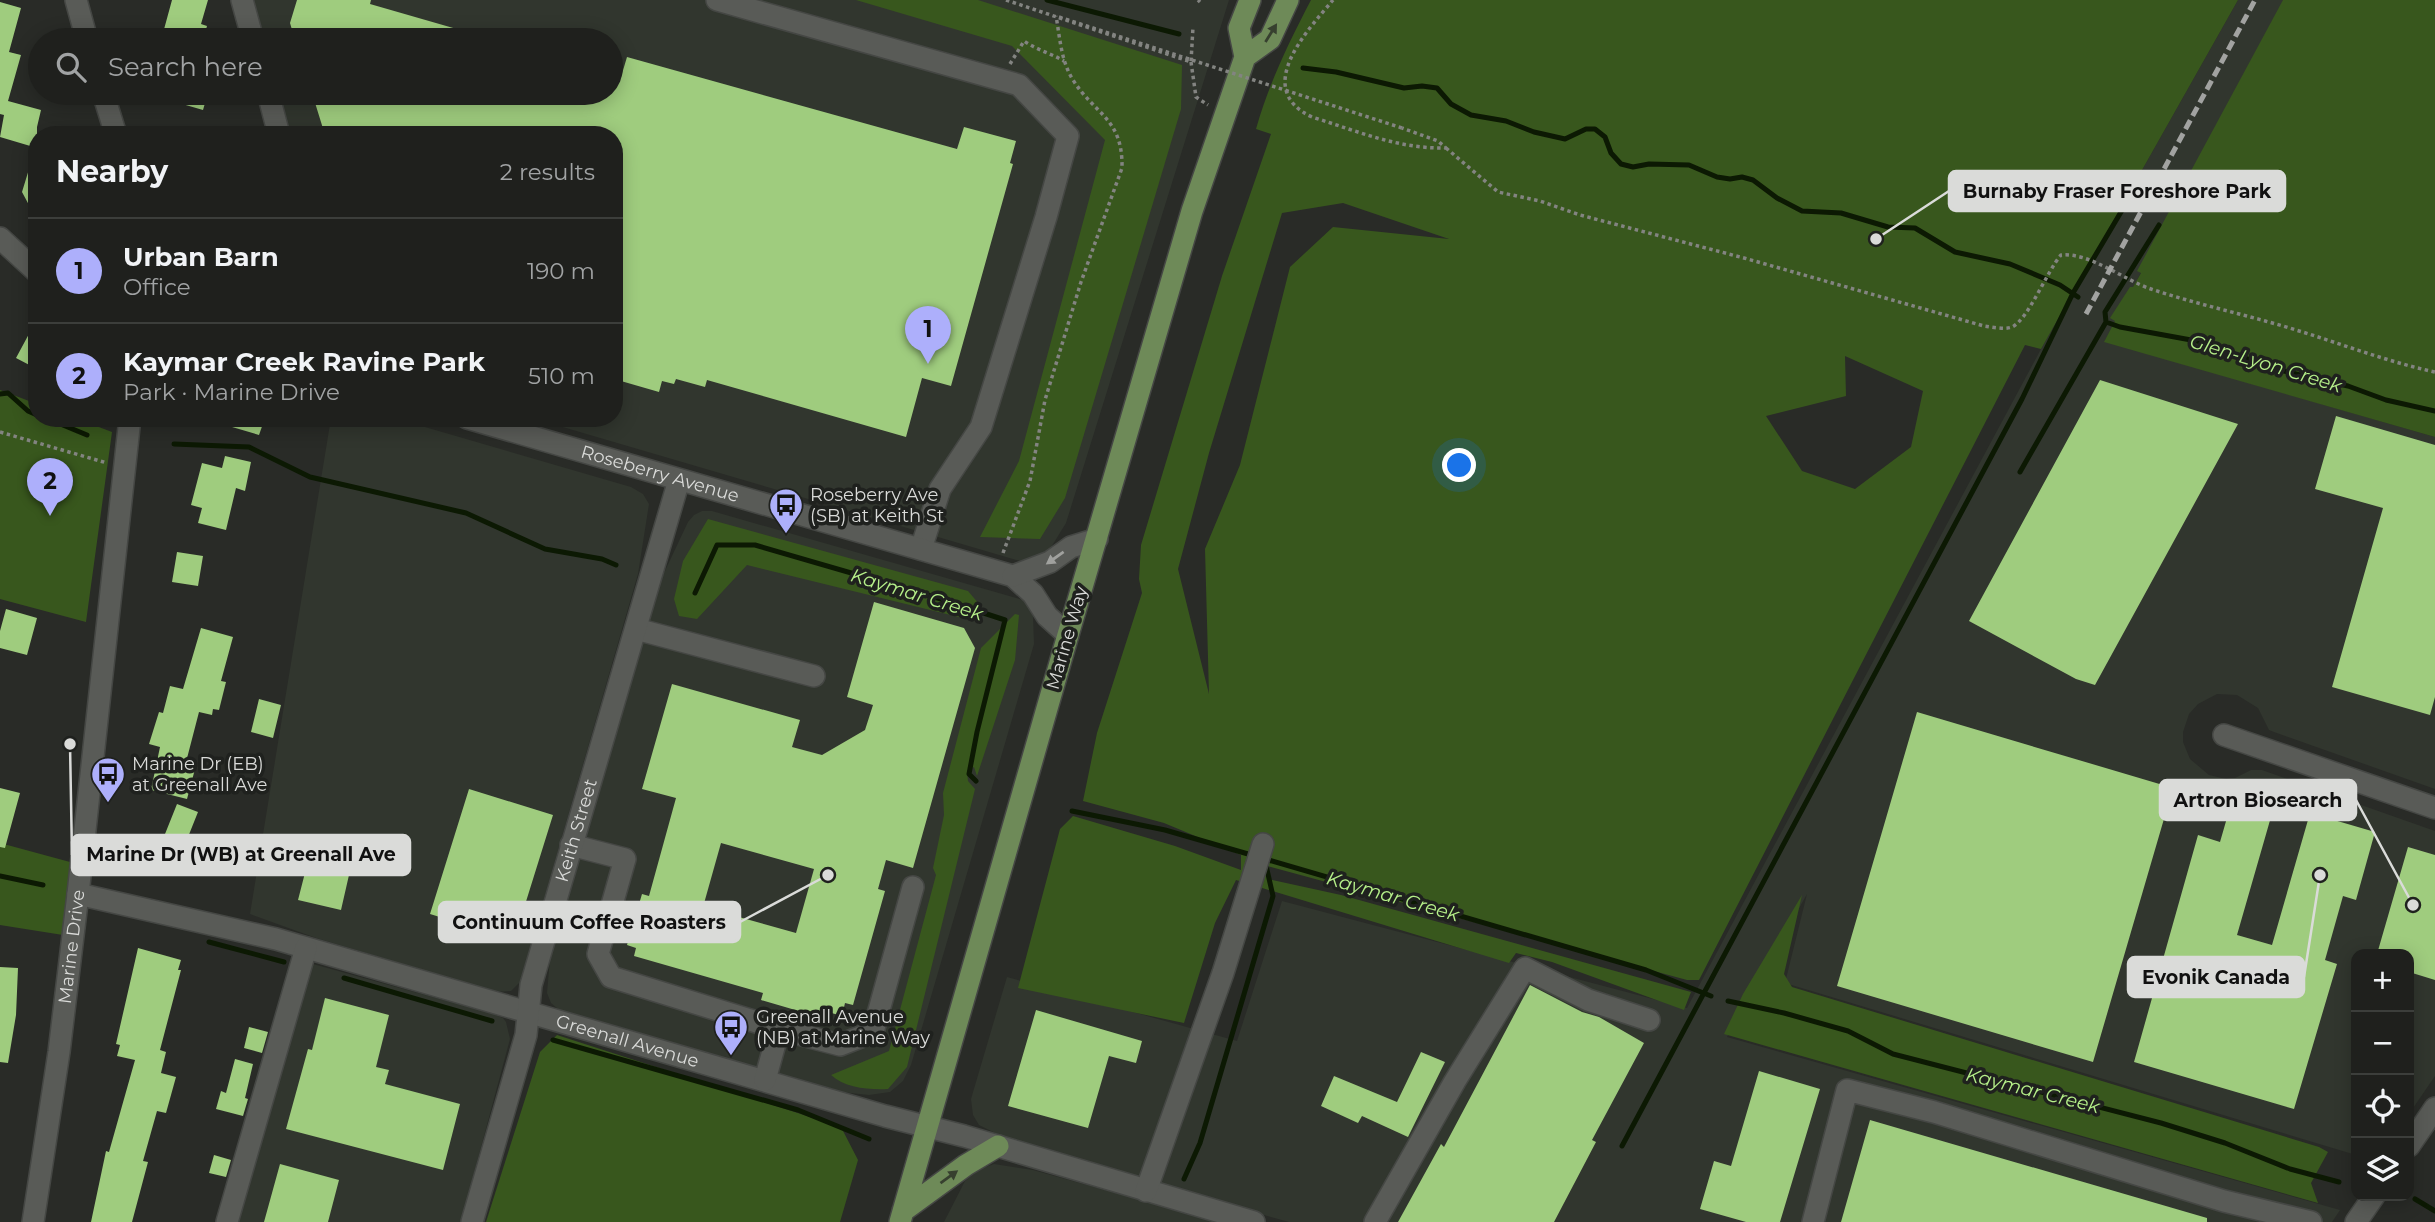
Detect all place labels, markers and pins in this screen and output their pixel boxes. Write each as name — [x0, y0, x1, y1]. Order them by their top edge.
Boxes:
callout: Burnaby Fraser Foreshore Park — [1949, 171, 2285, 211]
pin: 1 — [905, 306, 951, 364]
pin: 2 — [27, 458, 73, 516]
place label: Roseberry Ave (SB) at Keith St — [810, 484, 944, 527]
bus stop icon: Roseberry Ave (SB) at Keith St — [767, 486, 805, 535]
place label: Marine Dr (EB) at Greenall Ave — [132, 753, 267, 796]
bus stop icon: Marine Dr (EB) at Greenall Ave — [89, 755, 127, 804]
callout: Artron Biosearch — [2160, 780, 2356, 820]
callout: Marine Dr (WB) at Greenall Ave — [72, 835, 410, 875]
callout: Continuum Coffee Roasters — [439, 902, 740, 942]
callout: Evonik Canada — [2128, 957, 2304, 997]
place label: Greenall Avenue (NB) at Marine Way — [756, 1006, 930, 1049]
bus stop icon: Greenall Avenue (NB) at Marine Way — [712, 1008, 750, 1057]

